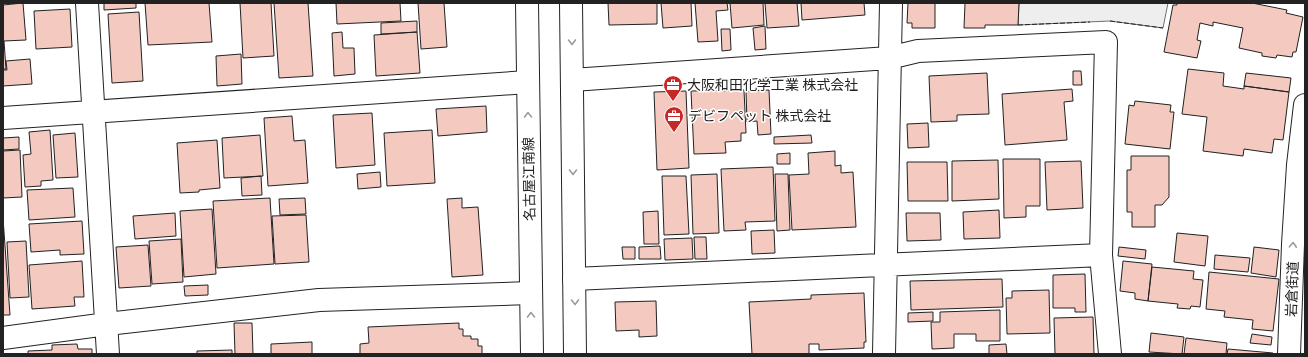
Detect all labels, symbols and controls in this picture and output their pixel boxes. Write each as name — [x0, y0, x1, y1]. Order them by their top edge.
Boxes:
one-way arrow — [567, 39, 576, 45]
office icon: 大阪和田化学工業 株式会社 — [662, 74, 684, 102]
place label: 大阪和田化学工業 株式会社 — [687, 77, 858, 94]
office icon: デビフペット 株式会社 — [663, 105, 685, 133]
place label: デビフペット 株式会社 — [688, 108, 831, 125]
one-way arrow — [524, 112, 532, 118]
street label: 名古屋江南線 — [520, 137, 539, 221]
one-way arrow — [569, 169, 577, 175]
one-way arrow — [1289, 242, 1298, 248]
street label: 岩倉街道 — [1283, 261, 1302, 317]
one-way arrow — [570, 299, 579, 305]
one-way arrow — [527, 312, 535, 318]

